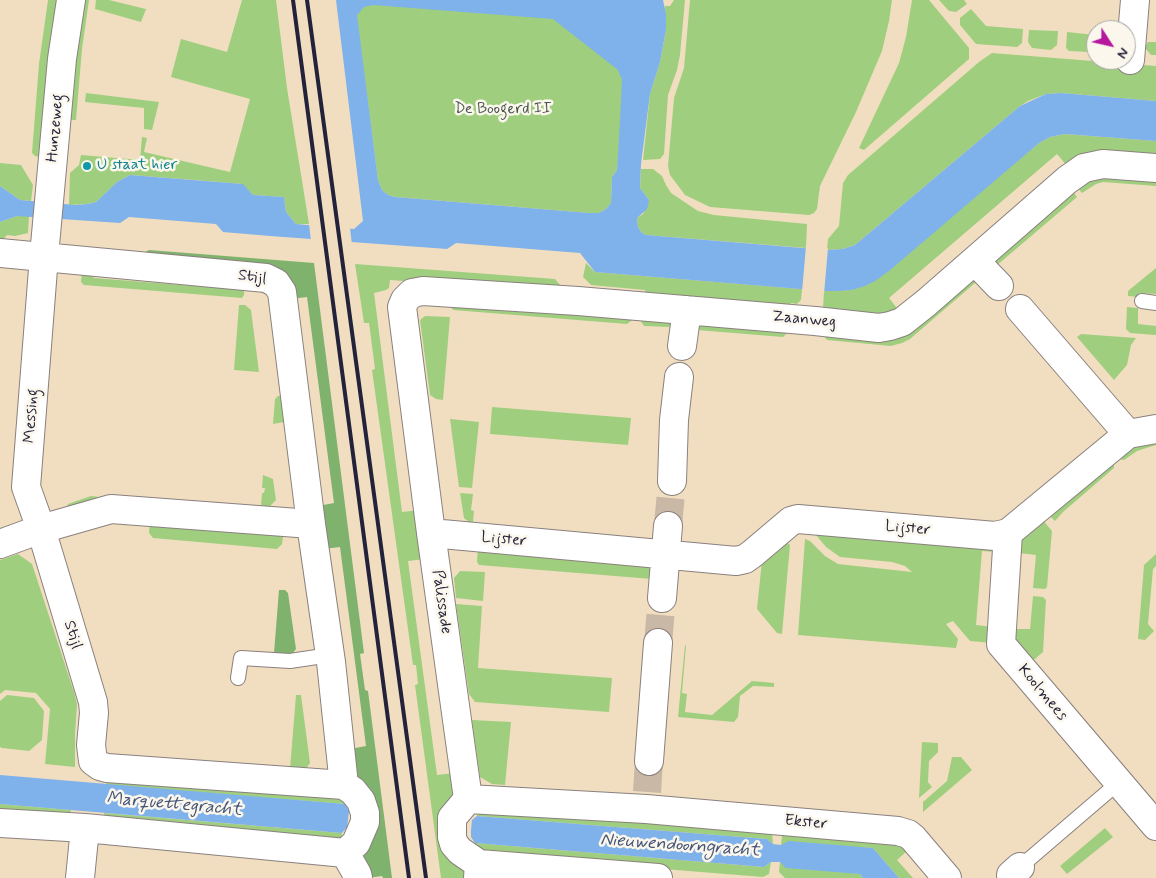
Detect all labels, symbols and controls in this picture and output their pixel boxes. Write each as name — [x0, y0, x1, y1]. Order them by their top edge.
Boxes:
north arrow — [1086, 20, 1136, 70]
text: N — [1112, 44, 1133, 62]
street label: Hunzeweg — [43, 93, 69, 163]
park label: De Boogerd II — [455, 100, 551, 120]
place label: U staat hier — [97, 156, 177, 176]
marker: U staat hier — [81, 160, 93, 172]
street label: Stijl — [236, 266, 268, 290]
street label: Zaanweg — [771, 308, 837, 332]
street label: Messing — [21, 388, 43, 444]
street label: Lijster — [885, 517, 931, 541]
street label: Lijster — [481, 528, 527, 552]
street label: Palissade — [427, 569, 455, 635]
street label: Stijl — [59, 619, 85, 651]
street label: Koolmees — [1013, 661, 1071, 725]
water label: Marquettegracht — [105, 788, 243, 822]
street label: Ekster — [784, 812, 828, 834]
water label: Nieuwendoorngracht — [600, 830, 760, 862]

